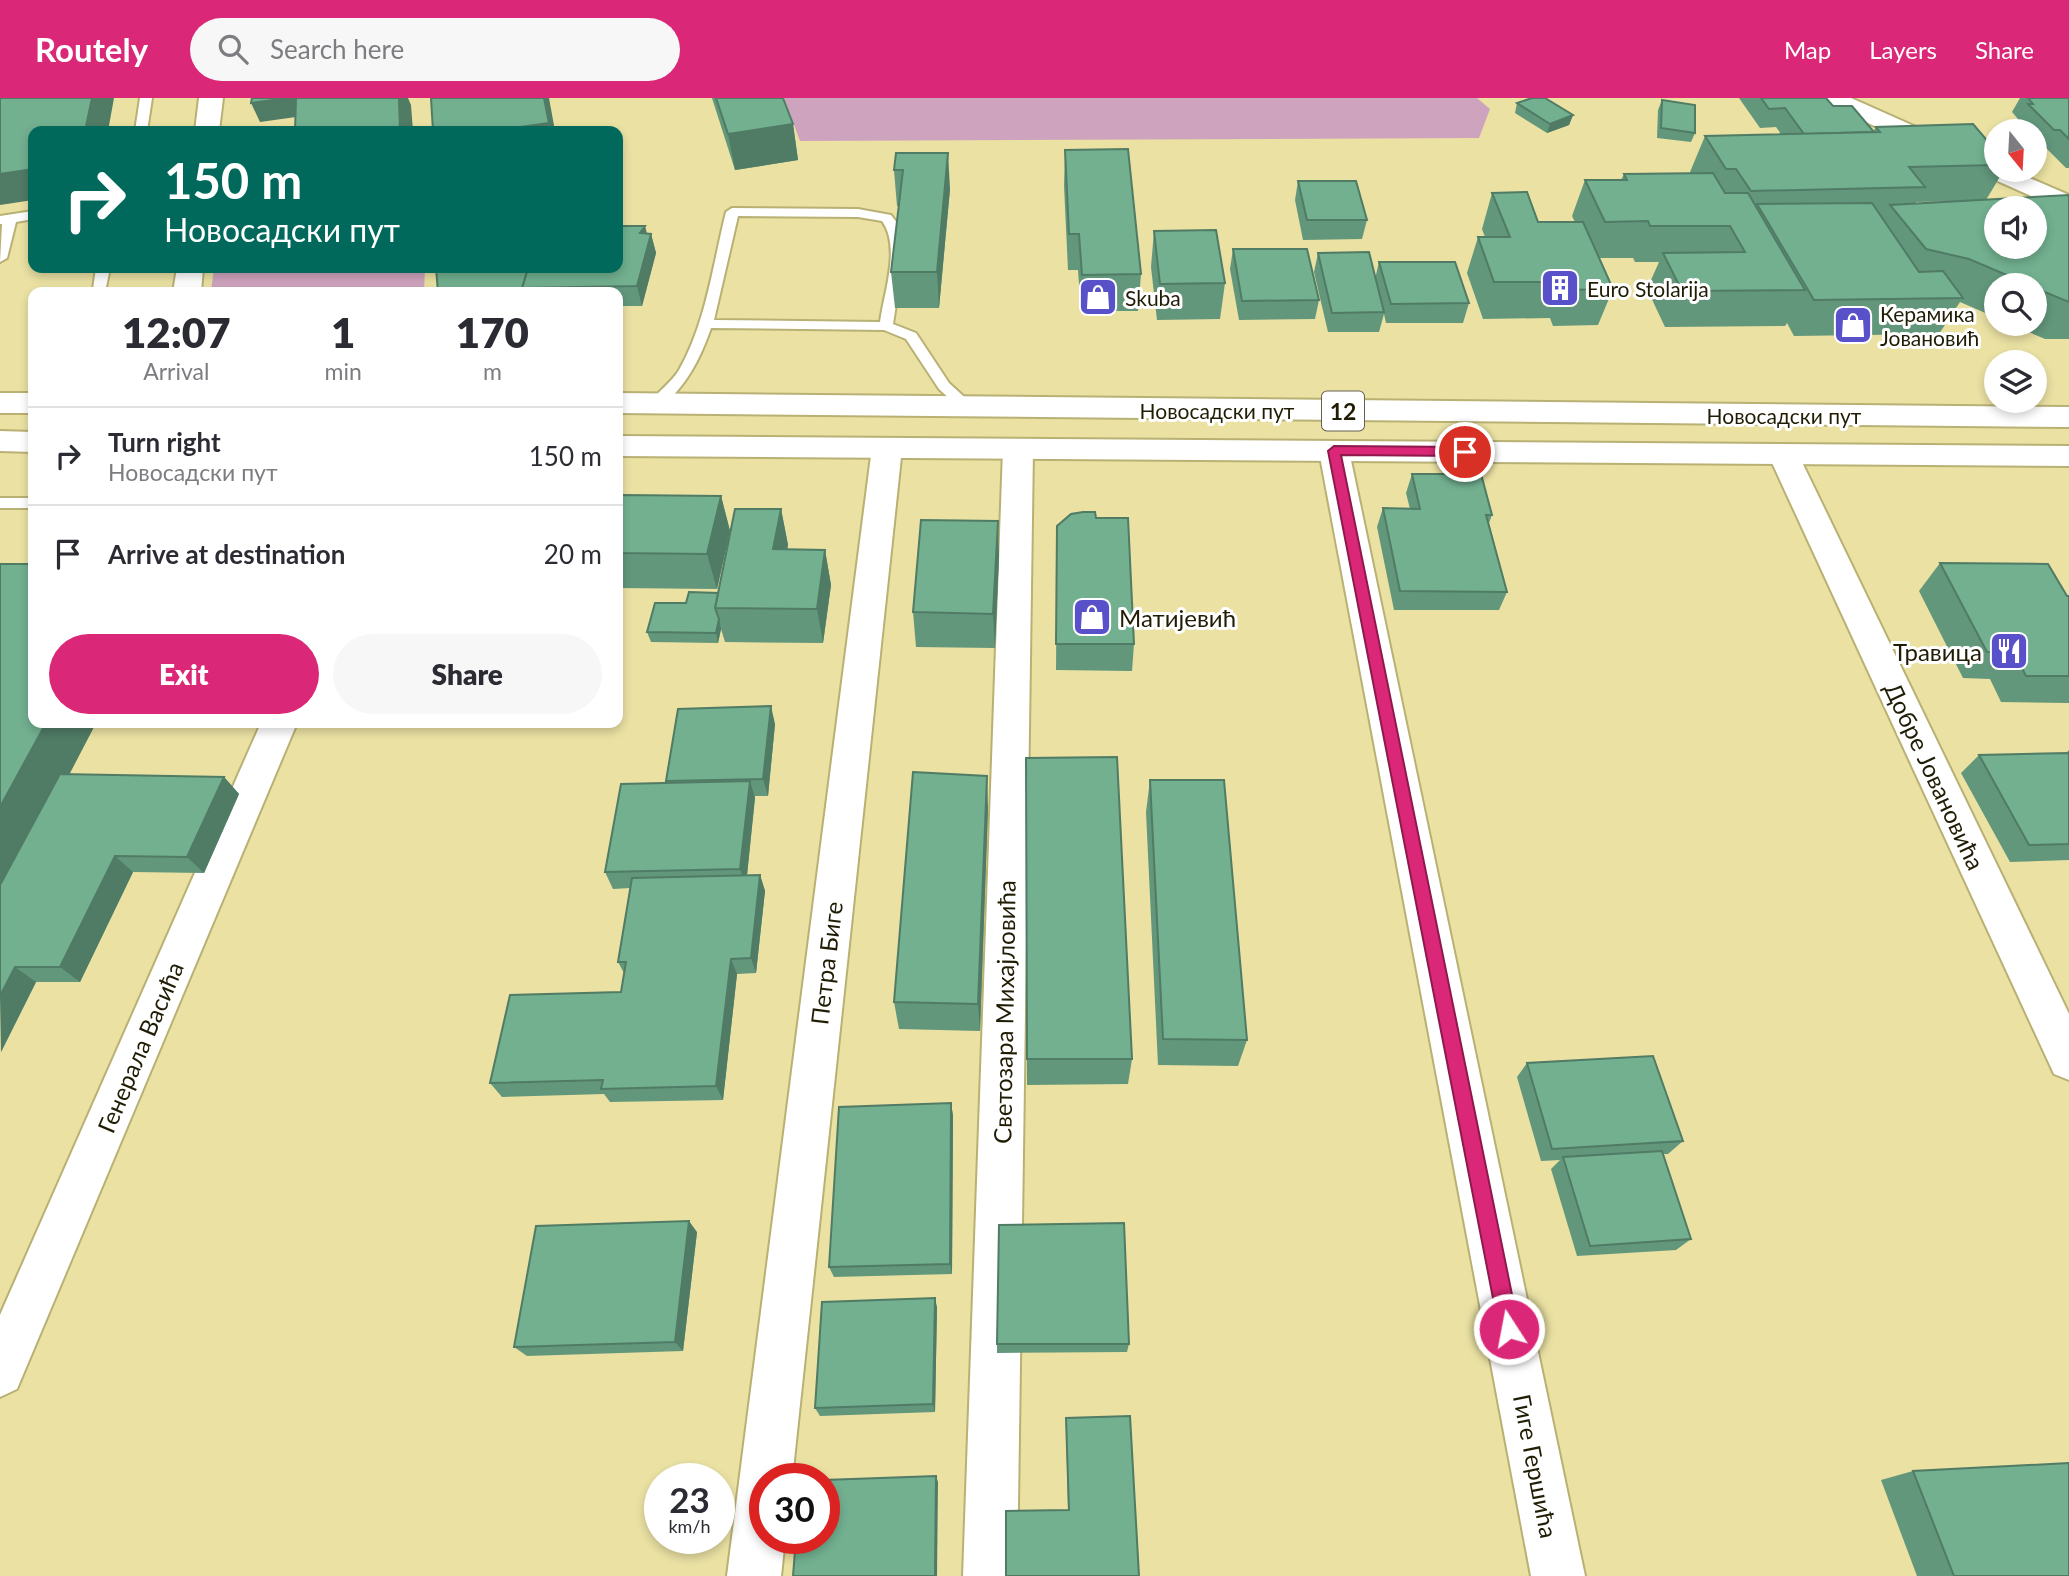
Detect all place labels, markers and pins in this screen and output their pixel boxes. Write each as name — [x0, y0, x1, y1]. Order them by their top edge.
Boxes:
building icon: Euro Stolarija — [1539, 267, 1581, 309]
shop icon: Skuba — [1077, 276, 1119, 318]
place label: Euro Stolarija — [1587, 276, 1709, 301]
place label: Skuba — [1125, 285, 1181, 310]
place label: Керамика Јовановић — [1880, 301, 1979, 350]
shop icon: Керамика Јовановић — [1832, 304, 1874, 346]
pin — [1435, 422, 1495, 482]
shop icon: Матијевић — [1071, 596, 1113, 638]
place label: Матијевић — [1119, 603, 1236, 632]
restaurant icon: Травица — [1988, 630, 2030, 672]
place label: Травица — [1893, 637, 1982, 666]

